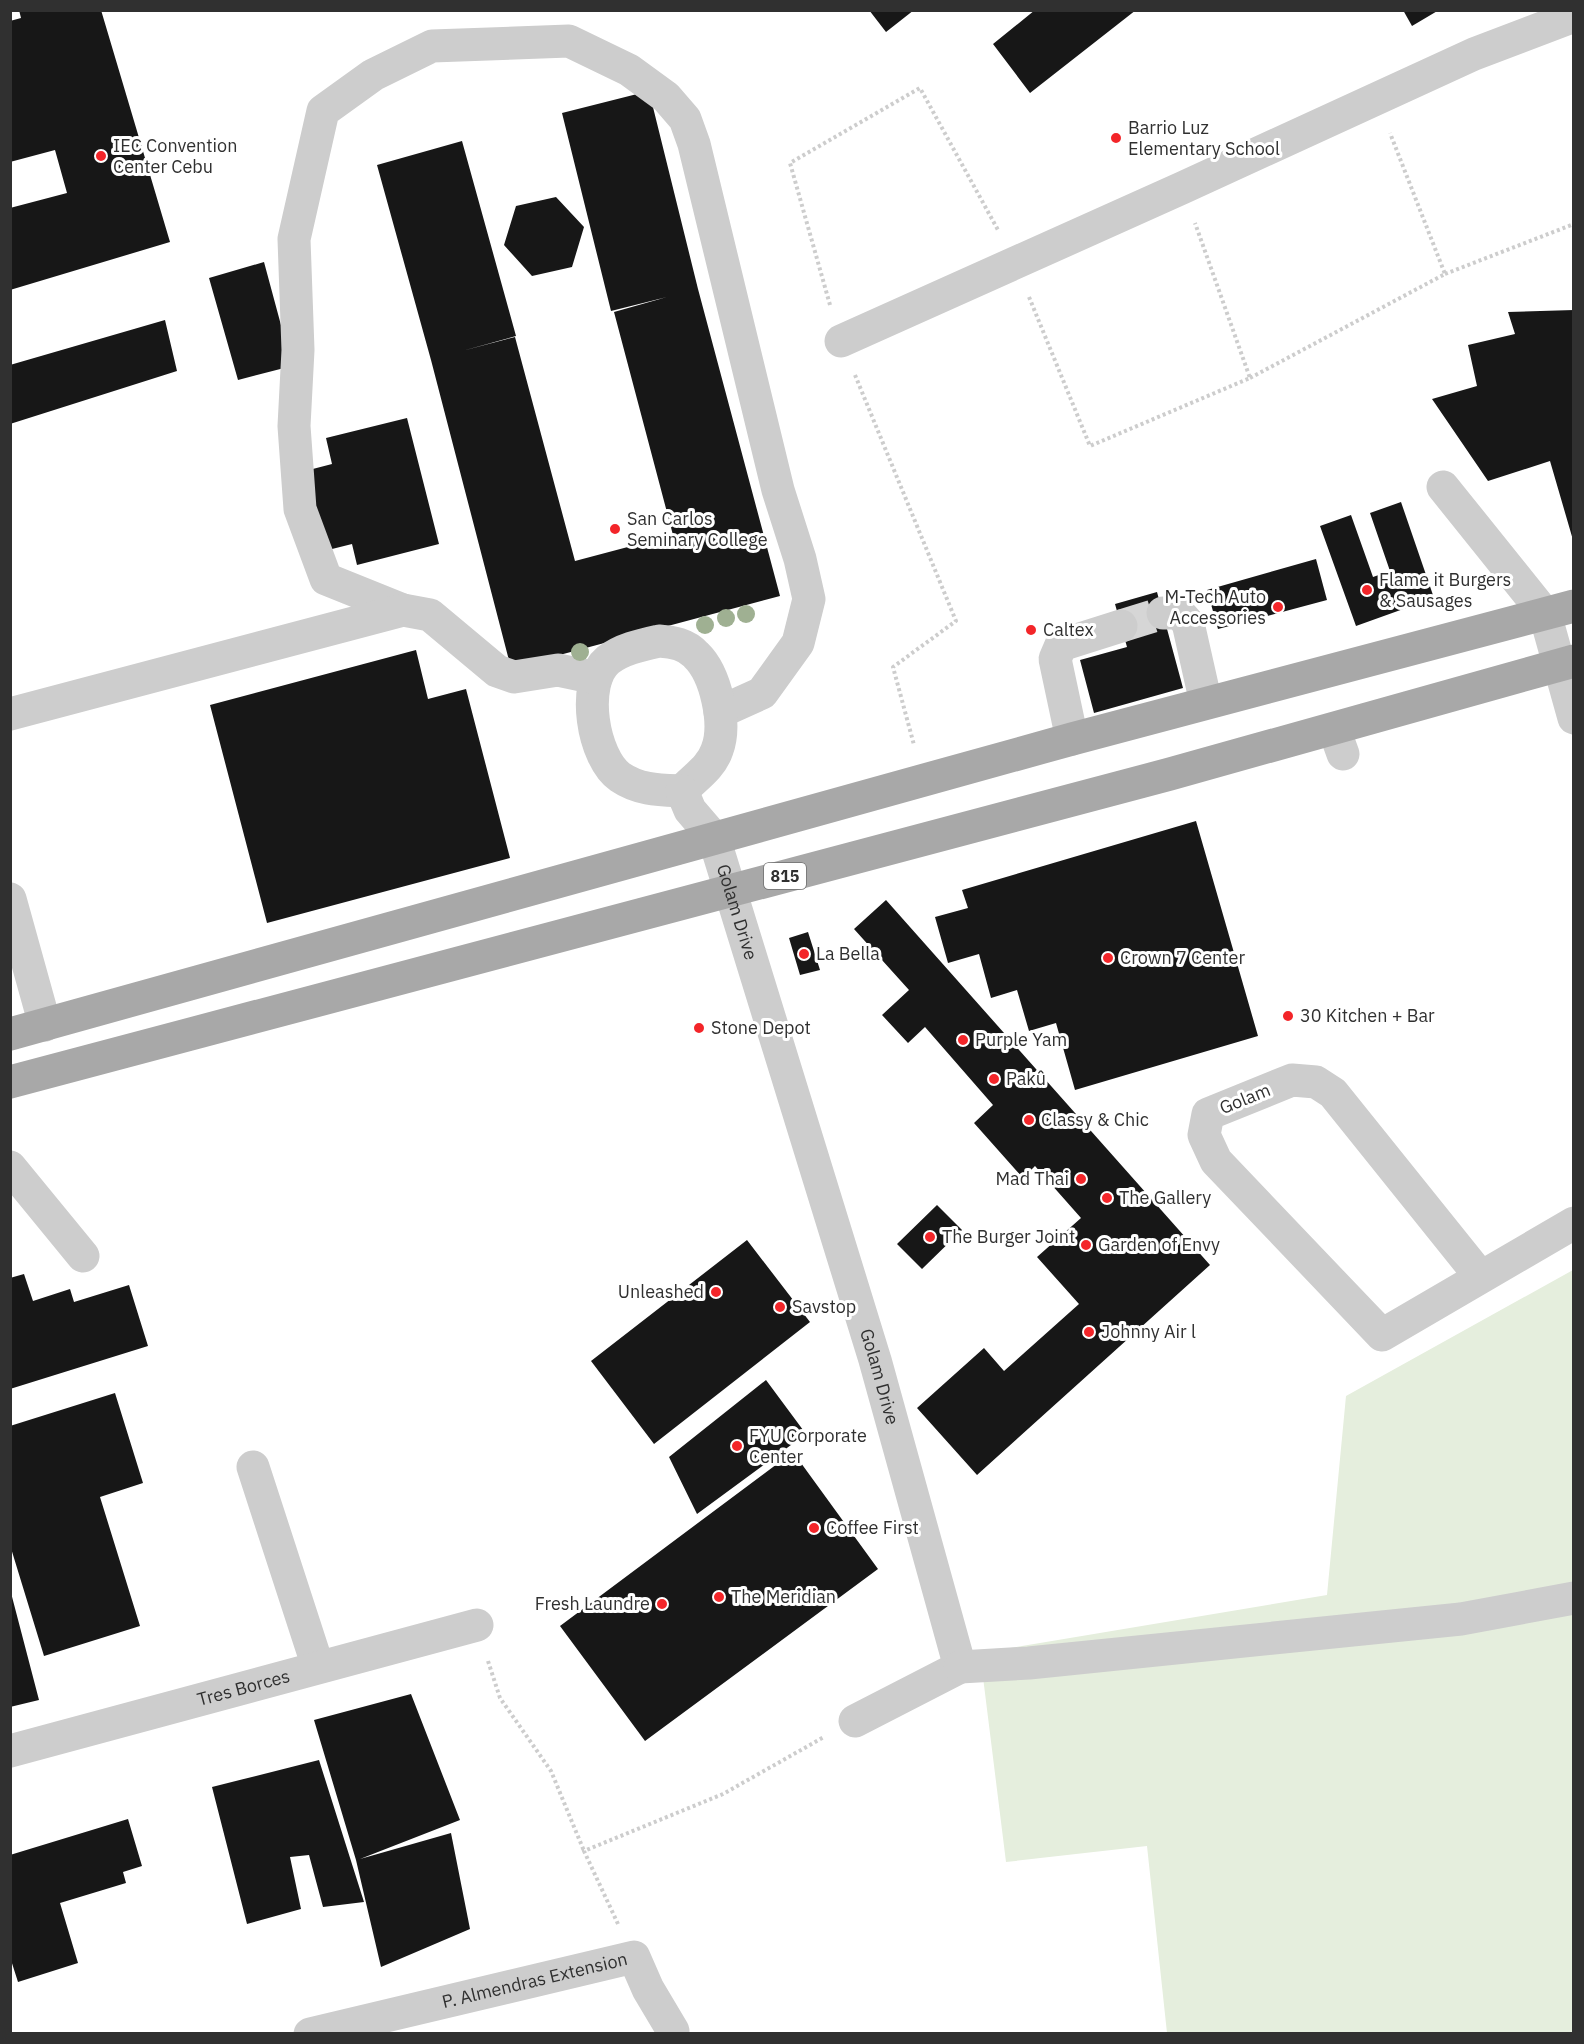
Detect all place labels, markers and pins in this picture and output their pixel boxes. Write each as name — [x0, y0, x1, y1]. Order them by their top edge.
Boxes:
place label: Barrio Luz Elementary School — [1128, 116, 1280, 160]
marker: Barrio Luz Elementary School — [1109, 131, 1123, 145]
place label: IEC Convention Center Cebu — [113, 134, 237, 178]
marker: IEC Convention Center Cebu — [94, 149, 108, 163]
place label: San Carlos Seminary College — [627, 507, 768, 551]
marker: San Carlos Seminary College — [608, 522, 622, 536]
place label: Flame it Burgers & Sausages — [1379, 568, 1511, 612]
marker: Flame it Burgers & Sausages — [1360, 583, 1374, 597]
place label: M-Tech Auto Accessories — [1164, 585, 1266, 629]
marker: M-Tech Auto Accessories — [1271, 600, 1285, 614]
place label: Caltex — [1043, 618, 1094, 641]
marker: Caltex — [1024, 623, 1038, 637]
place label: La Bella — [816, 942, 880, 965]
place label: Crown 7 Center — [1120, 946, 1245, 969]
marker: La Bella — [797, 947, 811, 961]
marker: Crown 7 Center — [1101, 951, 1115, 965]
place label: 30 Kitchen + Bar — [1300, 1004, 1435, 1027]
marker: 30 Kitchen + Bar — [1281, 1009, 1295, 1023]
place label: Stone Depot — [711, 1016, 811, 1039]
marker: Stone Depot — [692, 1021, 706, 1035]
place label: Purple Yam — [975, 1028, 1067, 1051]
marker: Purple Yam — [956, 1033, 970, 1047]
place label: Pakû — [1006, 1067, 1046, 1090]
marker: Pakû — [987, 1072, 1001, 1086]
place label: Classy & Chic — [1041, 1108, 1149, 1131]
marker: Classy & Chic — [1022, 1113, 1036, 1127]
place label: Mad Thai — [995, 1167, 1069, 1190]
marker: Mad Thai — [1074, 1172, 1088, 1186]
place label: The Gallery — [1119, 1186, 1211, 1209]
marker: The Gallery — [1100, 1191, 1114, 1205]
place label: The Burger Joint — [942, 1225, 1075, 1248]
marker: The Burger Joint — [923, 1230, 937, 1244]
place label: Garden of Envy — [1098, 1233, 1220, 1256]
marker: Garden of Envy — [1079, 1238, 1093, 1252]
place label: Unleashed — [618, 1280, 704, 1303]
marker: Unleashed — [709, 1285, 723, 1299]
place label: Savstop — [792, 1295, 856, 1318]
marker: Savstop — [773, 1300, 787, 1314]
place label: Johnny Air l — [1101, 1320, 1196, 1343]
marker: Johnny Air l — [1082, 1325, 1096, 1339]
place label: FYU Corporate Center — [749, 1424, 867, 1468]
marker: FYU Corporate Center — [730, 1439, 744, 1453]
place label: Coffee First — [826, 1516, 919, 1539]
marker: Coffee First — [807, 1521, 821, 1535]
place label: The Meridian — [731, 1585, 836, 1608]
marker: The Meridian — [712, 1590, 726, 1604]
place label: Fresh Laundre — [535, 1592, 650, 1615]
marker: Fresh Laundre — [655, 1597, 669, 1611]

